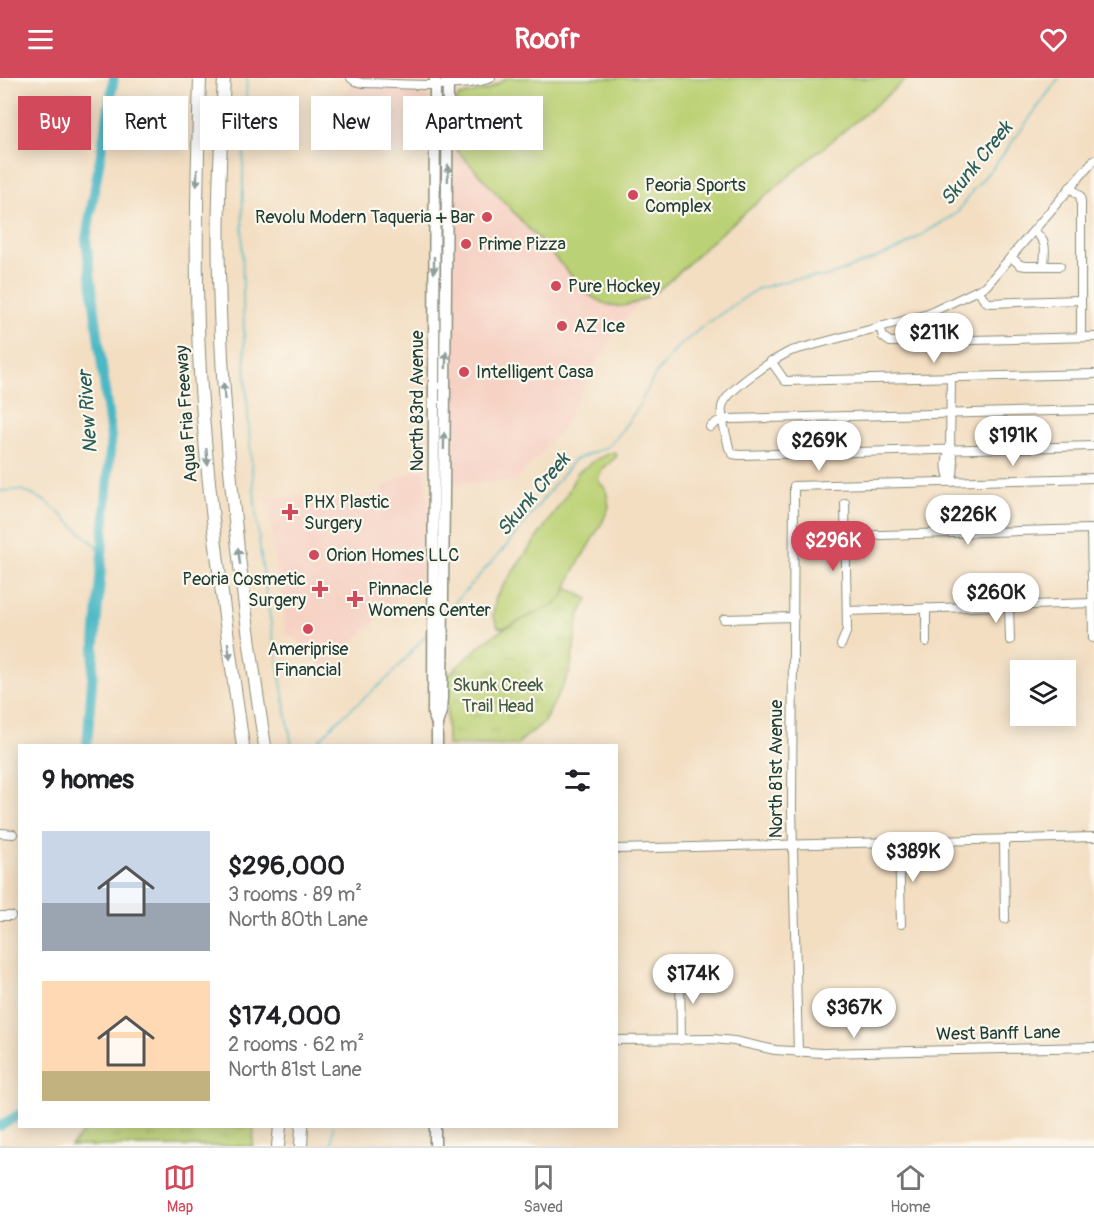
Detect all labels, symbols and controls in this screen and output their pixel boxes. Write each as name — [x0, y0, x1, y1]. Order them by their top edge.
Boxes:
icon: menu — [24, 23, 57, 56]
text: Roofr — [514, 23, 580, 56]
icon: heart — [1037, 23, 1070, 56]
chip: Buy — [18, 96, 91, 150]
chip: Rent — [103, 96, 188, 150]
chip: Filters — [200, 96, 299, 150]
chip: New — [311, 96, 391, 150]
chip: Apartment — [403, 96, 543, 150]
water label: Skunk Creek — [935, 115, 1019, 211]
one-way arrow — [443, 163, 453, 182]
one-way arrow — [193, 169, 202, 188]
place label: Peoria Sports Complex — [645, 174, 746, 218]
marker: Peoria Sports Complex — [626, 188, 640, 202]
place label: Revolu Modern Taqueria + Bar — [255, 206, 476, 229]
marker: Revolu Modern Taqueria + Bar — [480, 210, 494, 224]
place label: Prime Pizza — [478, 233, 566, 256]
marker: Prime Pizza — [459, 237, 473, 251]
one-way arrow — [429, 255, 438, 274]
place label: Pure Hockey — [568, 275, 660, 298]
marker: Pure Hockey — [549, 279, 563, 293]
pin: $211K — [892, 313, 976, 364]
place label: AZ Ice — [574, 315, 625, 338]
marker: AZ Ice — [555, 319, 569, 333]
text: $211K — [909, 320, 959, 345]
street label: North 83rd Avenue — [406, 330, 429, 472]
street label: Agua Fria Freeway — [170, 344, 203, 483]
one-way arrow — [441, 350, 451, 369]
place label: Intelligent Casa — [476, 361, 594, 384]
marker: Intelligent Casa — [457, 365, 471, 379]
water label: New River — [72, 367, 103, 454]
one-way arrow — [219, 381, 229, 400]
pin: $191K — [971, 416, 1055, 467]
pin: $269K — [777, 421, 861, 472]
text: $191K — [989, 423, 1037, 448]
text: $269K — [791, 428, 847, 453]
one-way arrow — [440, 432, 449, 451]
water label: Skunk Creek — [491, 446, 577, 541]
one-way arrow — [202, 448, 211, 467]
place label: PHX Plastic Surgery — [304, 491, 390, 535]
pin: $226K — [926, 495, 1010, 546]
text: $226K — [940, 502, 996, 527]
marker: PHX Plastic Surgery — [281, 503, 299, 521]
pin: $296K — [791, 521, 875, 572]
text: $296K — [805, 528, 861, 553]
place label: Orion Homes LLC — [326, 544, 459, 567]
one-way arrow — [234, 546, 244, 565]
marker: Orion Homes LLC — [307, 548, 321, 562]
place label: Peoria Cosmetic Surgery — [182, 568, 306, 612]
pin: $260K — [954, 573, 1038, 624]
place label: Pinnacle Womens Center — [368, 578, 492, 622]
marker: Peoria Cosmetic Surgery — [311, 580, 329, 598]
text: $260K — [966, 580, 1026, 605]
marker: Pinnacle Womens Center — [346, 590, 364, 608]
marker: Ameriprise Financial — [301, 622, 315, 636]
place label: Ameriprise Financial — [268, 638, 349, 682]
one-way arrow — [225, 641, 234, 660]
map controls — [1010, 660, 1076, 726]
button: layers — [1010, 660, 1076, 726]
park label: Skunk Creek Trail Head — [452, 674, 544, 718]
street label: North 81st Avenue — [765, 700, 788, 838]
text: 9 homes — [42, 764, 134, 796]
icon: filters — [561, 764, 594, 797]
pin: $389K — [871, 832, 955, 883]
text: $389K — [886, 839, 940, 864]
text: $296,000 — [228, 850, 345, 882]
icon: home — [90, 855, 162, 927]
text: 3 rooms · 89 m² — [228, 882, 362, 907]
text: North 80th Lane — [228, 907, 368, 932]
pin: $174K — [651, 954, 735, 1005]
text: $174K — [667, 961, 719, 986]
pin: $367K — [812, 988, 896, 1039]
text: $367K — [826, 995, 882, 1020]
text: $174,000 — [228, 1000, 341, 1032]
icon: home — [90, 1005, 162, 1077]
street label: West Banff Lane — [936, 1021, 1061, 1046]
text: 2 rooms · 62 m² — [228, 1032, 364, 1057]
text: North 81st Lane — [228, 1057, 362, 1082]
tab: Map — [163, 1161, 196, 1217]
tab: Saved — [523, 1161, 563, 1217]
tab: Home — [890, 1161, 931, 1217]

